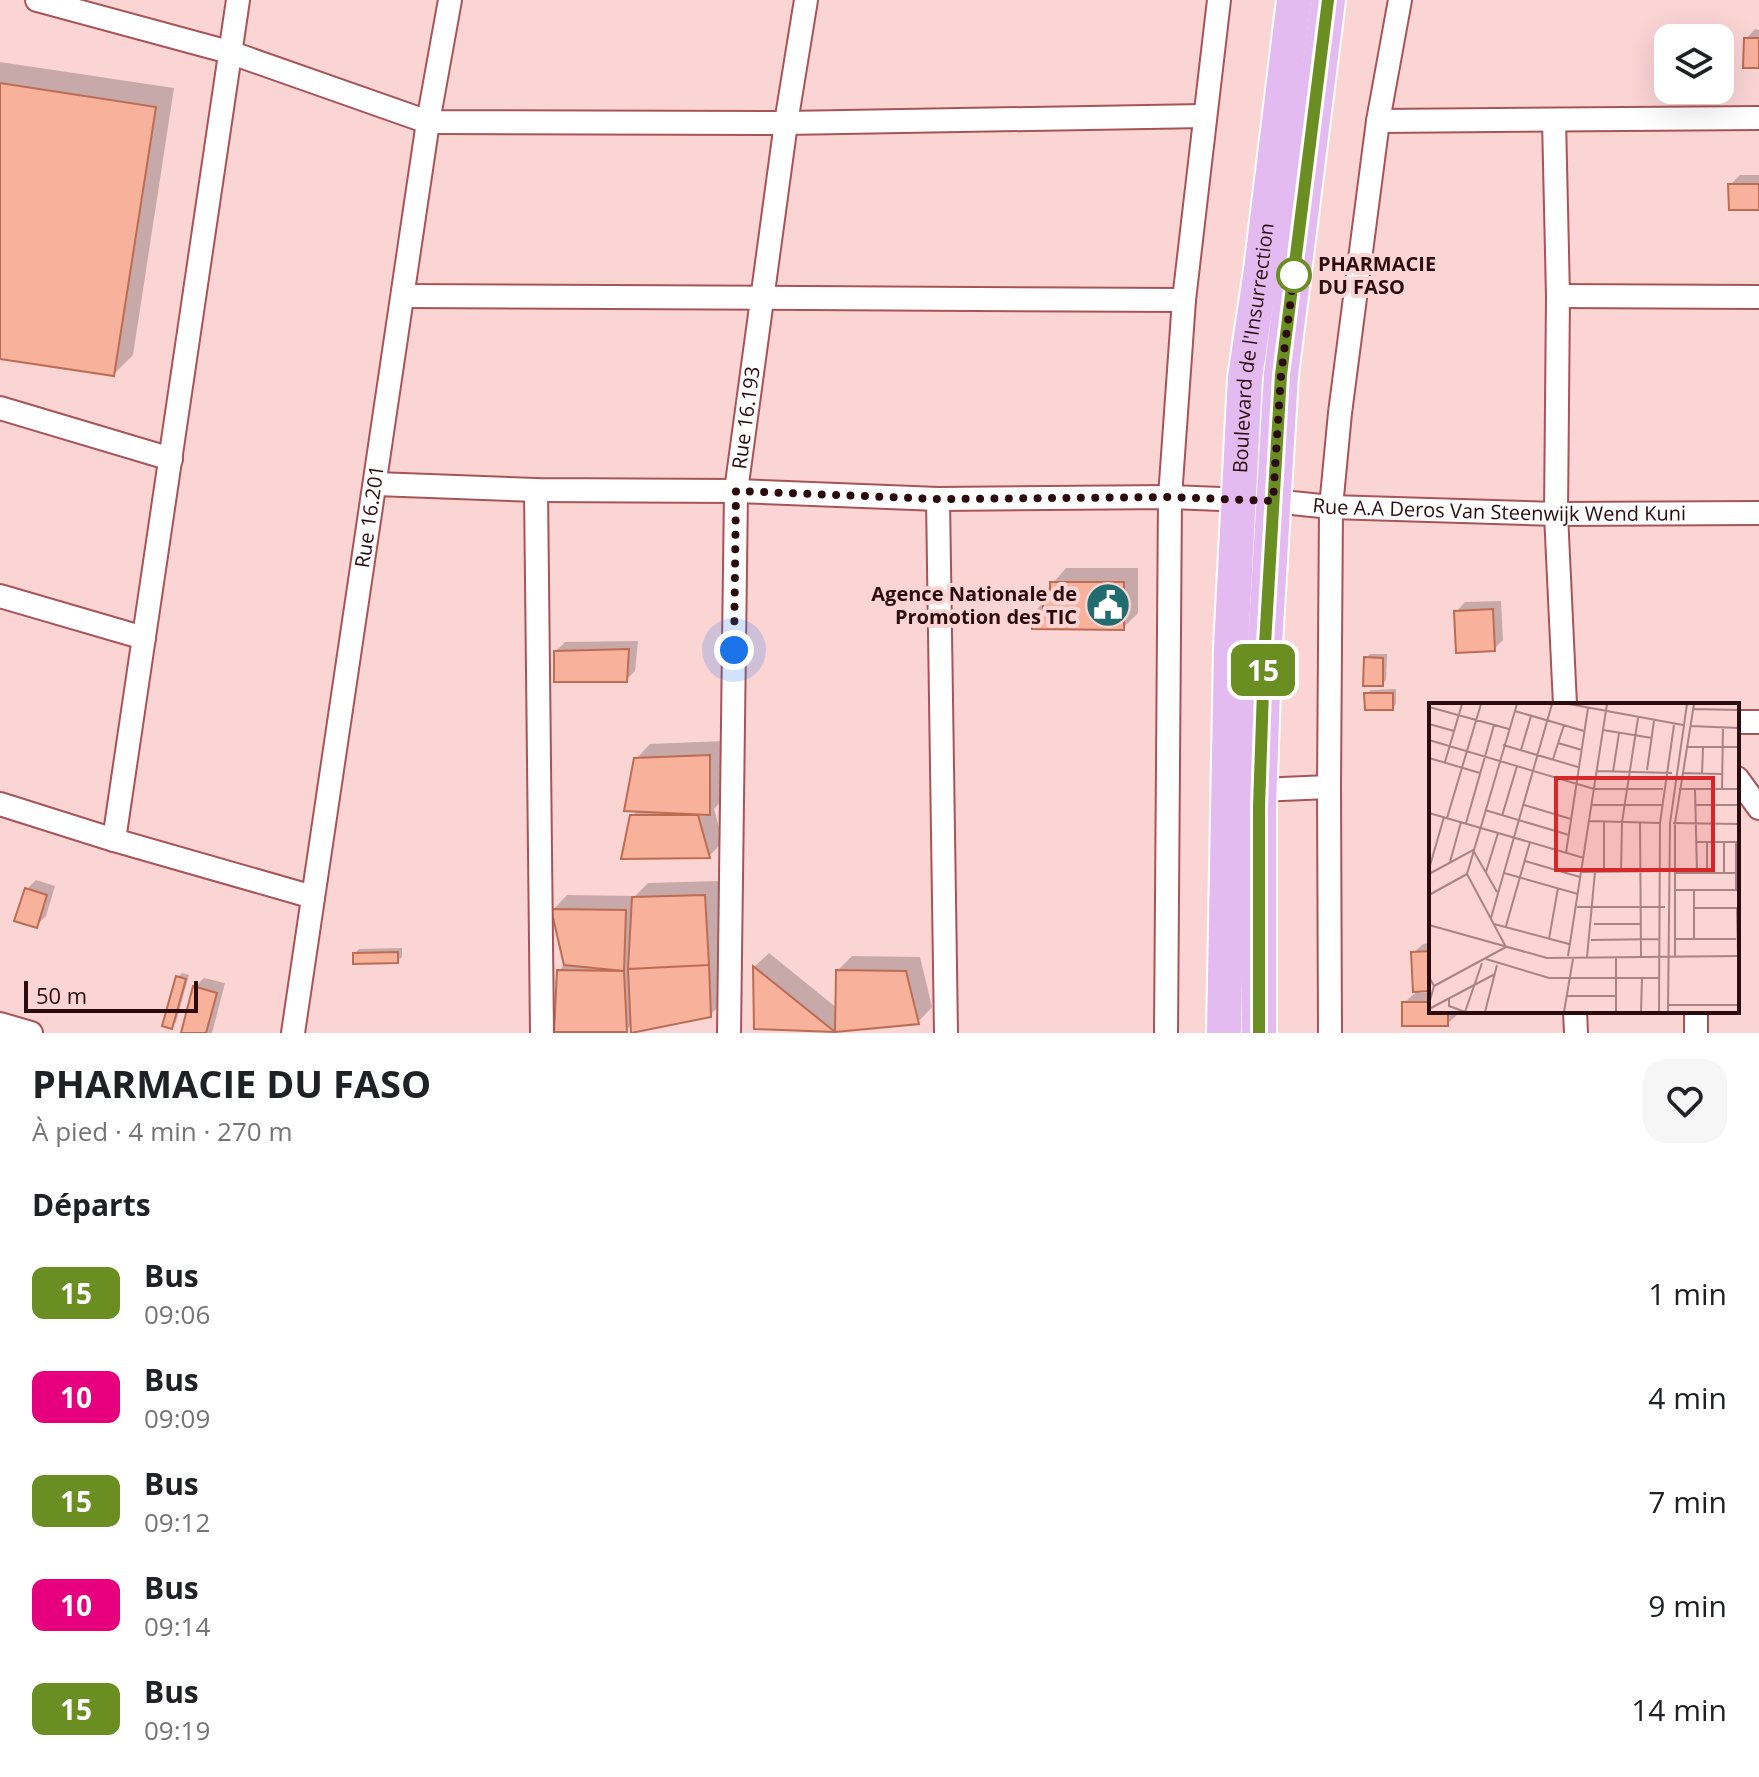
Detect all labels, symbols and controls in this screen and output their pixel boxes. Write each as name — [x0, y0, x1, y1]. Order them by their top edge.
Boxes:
map controls — [1654, 24, 1734, 104]
button: layers — [1654, 24, 1734, 104]
street label: Boulevard de l'Insurrection — [1226, 221, 1280, 474]
place label: PHARMACIE DU FASO — [1318, 250, 1436, 300]
marker: PHARMACIE DU FASO — [1277, 258, 1311, 292]
street label: Rue 16.193 — [725, 365, 766, 471]
street label: Rue 16.201 — [348, 463, 390, 570]
street label: Rue A.A Deros Van Steenwijk Wend Kuni — [1311, 491, 1686, 527]
place label: Agence Nationale de Promotion des TIC — [871, 580, 1077, 630]
public building icon: Agence Nationale de Promotion des TIC — [1084, 581, 1132, 629]
your location — [714, 630, 754, 670]
line badge: 15 — [1227, 644, 1299, 696]
text: 15 — [1247, 651, 1279, 689]
inset map — [1429, 703, 1739, 1013]
scale bar — [24, 977, 198, 1013]
text: 50 m — [36, 980, 87, 1010]
text: PHARMACIE DU FASO — [32, 1057, 431, 1109]
button: heart — [1643, 1059, 1727, 1143]
text: À pied · 4 min · 270 m — [32, 1113, 292, 1149]
text: Départs — [32, 1184, 151, 1225]
text: Bus — [144, 1255, 199, 1296]
text: 1 min — [1648, 1273, 1727, 1314]
text: 15 — [60, 1274, 92, 1312]
text: 09:06 — [144, 1296, 210, 1332]
text: Bus — [144, 1359, 199, 1400]
text: 4 min — [1648, 1377, 1727, 1418]
text: 10 — [60, 1378, 92, 1416]
text: 09:09 — [144, 1400, 210, 1436]
text: Bus — [144, 1463, 199, 1504]
text: 7 min — [1648, 1481, 1727, 1522]
text: 15 — [60, 1482, 92, 1520]
text: 09:12 — [144, 1504, 210, 1540]
text: Bus — [144, 1567, 199, 1608]
text: 9 min — [1648, 1585, 1727, 1626]
text: 10 — [60, 1586, 92, 1624]
text: 09:14 — [144, 1608, 210, 1644]
text: Bus — [144, 1671, 199, 1712]
text: 14 min — [1631, 1689, 1727, 1730]
text: 15 — [60, 1690, 92, 1728]
text: 09:19 — [144, 1712, 210, 1748]

